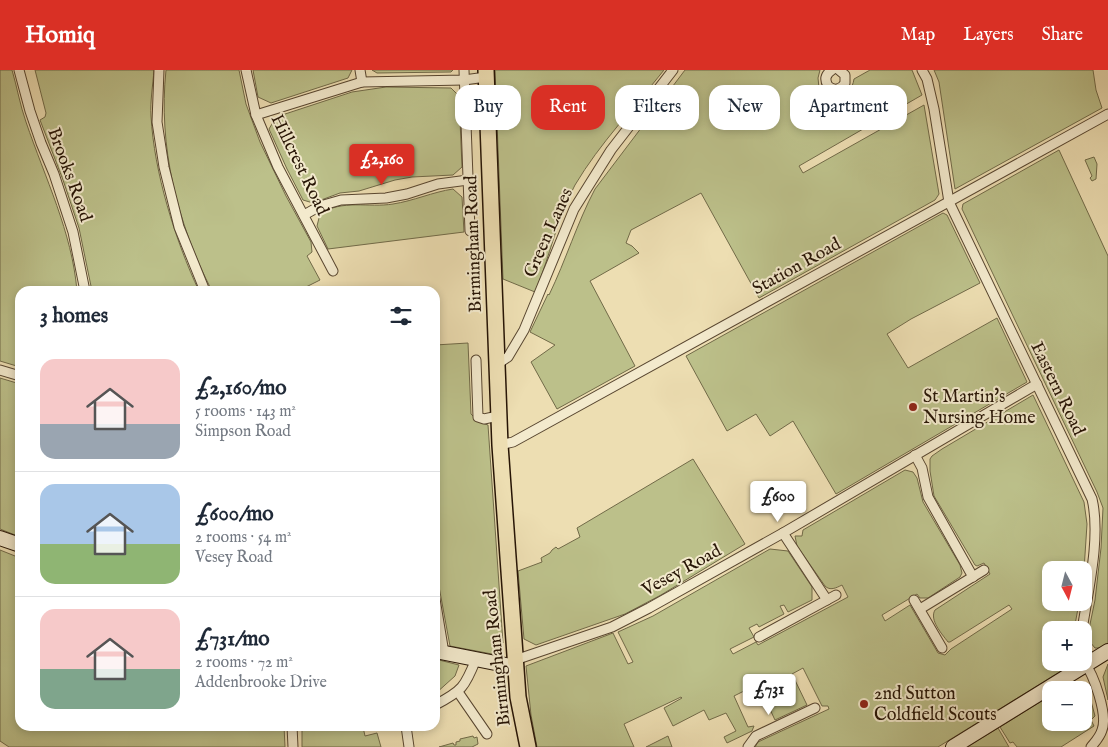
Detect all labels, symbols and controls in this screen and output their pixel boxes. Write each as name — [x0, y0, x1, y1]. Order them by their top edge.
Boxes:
text: Homiq — [25, 20, 95, 51]
text: Map — [901, 24, 935, 47]
text: Layers — [963, 24, 1014, 47]
text: Share — [1042, 24, 1083, 47]
chip: Buy — [455, 85, 521, 130]
chip: Rent — [531, 85, 605, 130]
chip: Filters — [615, 85, 699, 130]
chip: New — [709, 85, 780, 130]
chip: Apartment — [790, 85, 907, 130]
street label: Hillcrest Road — [265, 111, 334, 220]
street label: Brooks Road — [41, 125, 97, 226]
pin: £2,160 — [341, 144, 423, 186]
text: £2,160 — [360, 150, 404, 170]
street label: Birmingham Road — [460, 175, 488, 313]
street label: Green Lanes — [519, 185, 579, 281]
street label: Station Road — [749, 233, 846, 301]
icon: filters — [387, 302, 415, 330]
text: 3 homes — [40, 303, 108, 330]
street label: Eastern Road — [1024, 338, 1090, 440]
text: £2,160/mo — [195, 375, 287, 402]
icon: home — [80, 379, 140, 439]
place label: St Martin's Nursing Home — [923, 386, 1035, 430]
marker: St Martin's Nursing Home — [907, 401, 919, 413]
text: 5 rooms · 143 m² — [195, 402, 296, 422]
text: Simpson Road — [195, 422, 291, 442]
pin: £600 — [748, 480, 808, 523]
text: £600 — [761, 487, 795, 507]
text: £600/mo — [195, 501, 274, 528]
icon: home — [80, 504, 140, 564]
text: 2 rooms · 54 m² — [195, 528, 292, 548]
street label: Vesey Road — [637, 540, 726, 603]
text: Vesey Road — [195, 548, 273, 568]
north arrow — [1042, 561, 1092, 611]
map controls — [1042, 561, 1092, 731]
street label: Birmingham Road — [479, 588, 517, 727]
button: + — [1042, 621, 1092, 671]
text: £731/mo — [195, 626, 270, 653]
icon: home — [80, 629, 140, 689]
text: 2 rooms · 72 m² — [195, 653, 293, 673]
text: Addenbrooke Drive — [195, 673, 327, 693]
pin: £731 — [739, 674, 799, 716]
text: £731 — [754, 680, 784, 700]
button: − — [1042, 681, 1092, 731]
place label: 2nd Sutton Coldfield Scouts — [874, 683, 997, 727]
marker: 2nd Sutton Coldfield Scouts — [858, 698, 870, 710]

